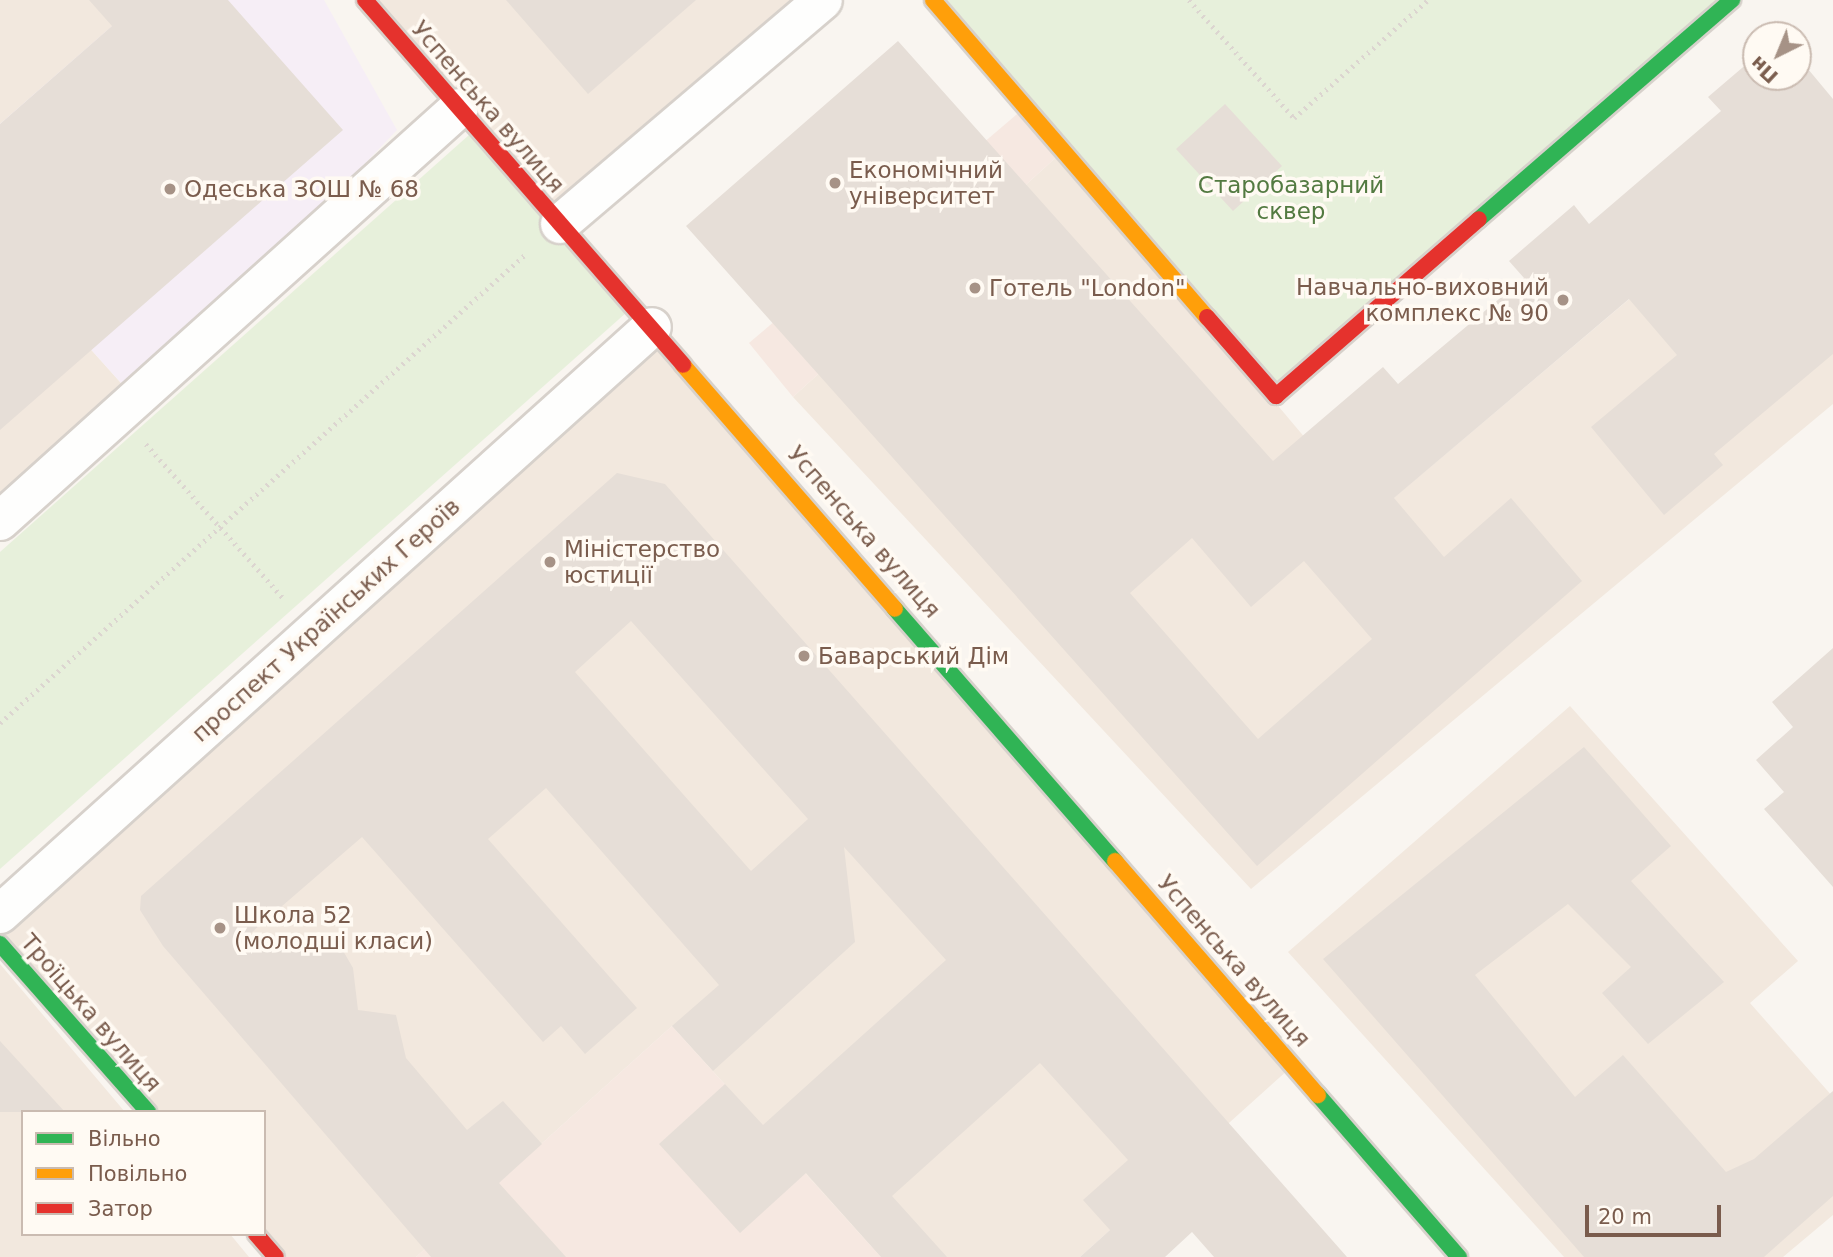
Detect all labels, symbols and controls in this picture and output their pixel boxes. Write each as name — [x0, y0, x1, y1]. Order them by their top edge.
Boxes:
street label: Успенська вулиця — [406, 15, 570, 199]
north arrow — [1742, 21, 1812, 91]
text: Пн — [1746, 52, 1782, 88]
place label: Економічний університет — [849, 156, 1003, 210]
park label: Старобазарний сквер — [1198, 171, 1384, 225]
place label: Одеська ЗОШ № 68 — [184, 175, 419, 203]
marker: Економічний університет — [827, 175, 843, 191]
marker: Одеська ЗОШ № 68 — [162, 181, 178, 197]
place label: Навчально-виховний комплекс № 90 — [1296, 273, 1549, 327]
place label: Готель "London" — [989, 274, 1186, 302]
marker: Готель "London" — [967, 280, 983, 296]
marker: Навчально-виховний комплекс № 90 — [1555, 292, 1571, 308]
street label: Успенська вулиця — [782, 440, 946, 624]
street label: проспект Українських Героїв — [186, 492, 466, 748]
place label: Міністерство юстиції — [564, 535, 720, 589]
marker: Міністерство юстиції — [542, 554, 558, 570]
place label: Баварський Дім — [818, 642, 1009, 670]
marker: Баварський Дім — [796, 648, 812, 664]
street label: Успенська вулиця — [1152, 869, 1316, 1053]
place label: Школа 52 (молодші класи) — [234, 901, 433, 955]
marker: Школа 52 (молодші класи) — [212, 920, 228, 936]
street label: Троїцька вулиця — [15, 929, 167, 1097]
legend — [21, 1110, 266, 1236]
text: Вільно — [88, 1127, 161, 1151]
text: Повільно — [88, 1162, 187, 1186]
scale bar — [1588, 1190, 1724, 1234]
text: Затор — [88, 1197, 153, 1221]
text: 20 m — [1598, 1205, 1652, 1229]

